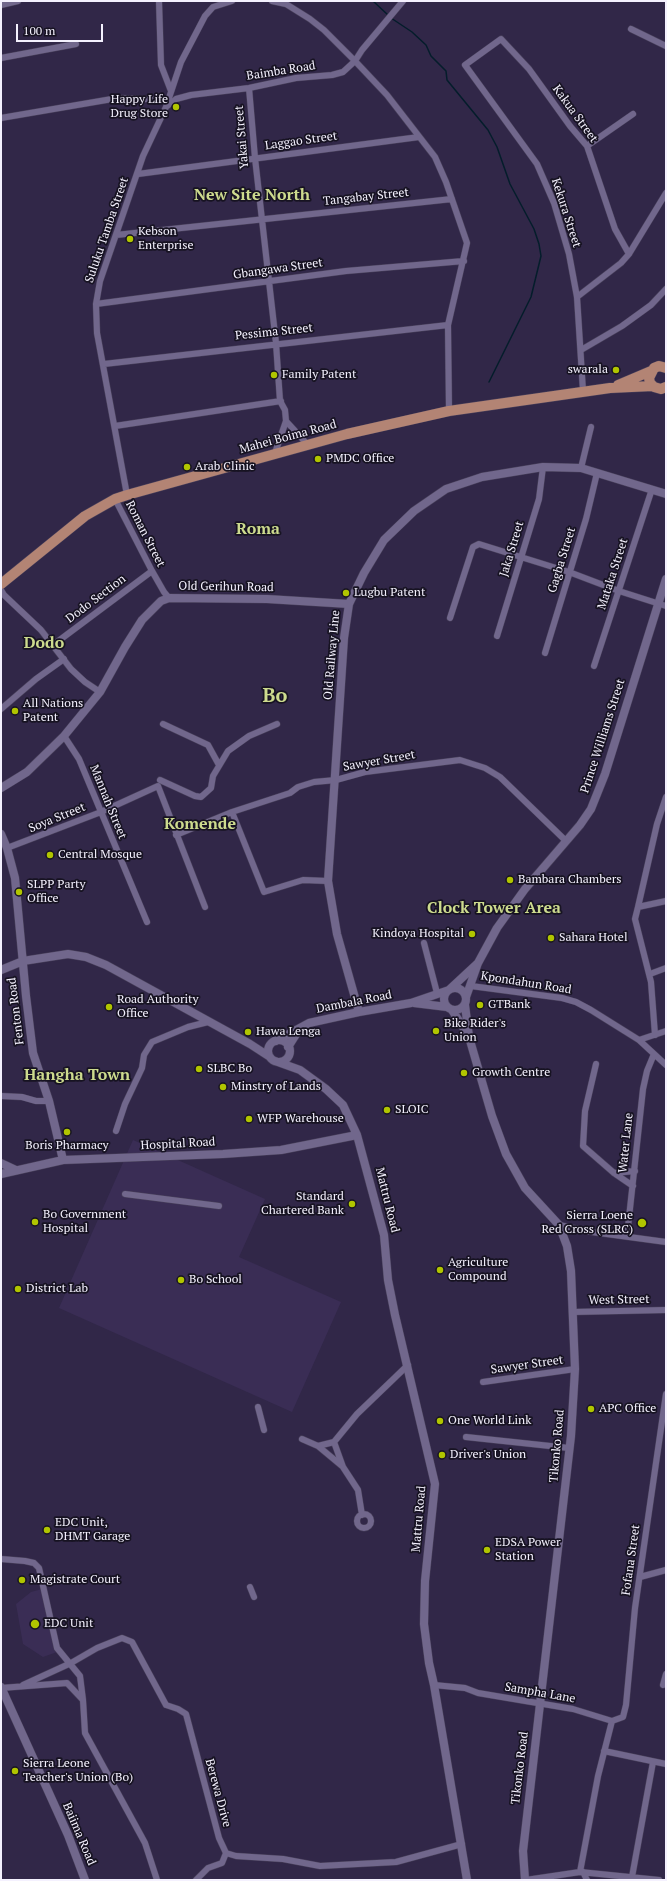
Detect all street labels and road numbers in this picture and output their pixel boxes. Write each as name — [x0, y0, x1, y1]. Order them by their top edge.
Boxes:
street label: Baimba Road — [245, 58, 317, 84]
street label: Kakua Street — [549, 82, 601, 146]
street label: Yakai Street — [232, 105, 252, 169]
street label: Laggao Street — [264, 129, 338, 153]
street label: Suluku Tamba Street — [82, 175, 132, 285]
street label: Kekura Street — [548, 177, 584, 249]
street label: Tangabay Street — [322, 185, 410, 209]
street label: Gbangawa Street — [232, 256, 324, 282]
street label: Pessima Street — [234, 321, 314, 343]
street label: Mahei Boima Road — [238, 417, 338, 457]
street label: Roman Street — [122, 498, 168, 570]
street label: Jaka Street — [497, 519, 527, 579]
street label: Gagba Street — [545, 525, 579, 595]
street label: Mataka Street — [595, 537, 631, 611]
street label: Dodo Section — [63, 572, 129, 626]
street label: Old Gerihun Road — [178, 579, 274, 595]
street label: Old Railway Line — [321, 609, 343, 701]
street label: Prince Williams Street — [578, 677, 628, 795]
street label: Sawyer Street — [342, 748, 416, 774]
street label: Mannah Street — [87, 763, 129, 841]
street label: Soya Street — [27, 800, 87, 836]
street label: Kpondahun Road — [480, 969, 572, 997]
street label: Fenton Road — [5, 977, 27, 1045]
street label: Dambala Road — [315, 988, 393, 1016]
street label: Water Lane — [616, 1112, 636, 1174]
street label: Hospital Road — [140, 1135, 216, 1153]
street label: Mattru Road — [372, 1166, 402, 1234]
street label: West Street — [588, 1292, 650, 1308]
street label: Sawyer Street — [490, 1353, 564, 1377]
street label: Tikonko Road — [547, 1409, 567, 1483]
street label: Mattru Road — [409, 1485, 429, 1553]
street label: Fofana Street — [619, 1524, 643, 1596]
street label: Sampha Lane — [504, 1680, 576, 1706]
street label: Tikonko Road — [508, 1731, 532, 1805]
street label: Berewa Drive — [202, 1757, 234, 1829]
street label: Baiima Road — [59, 1800, 99, 1868]

